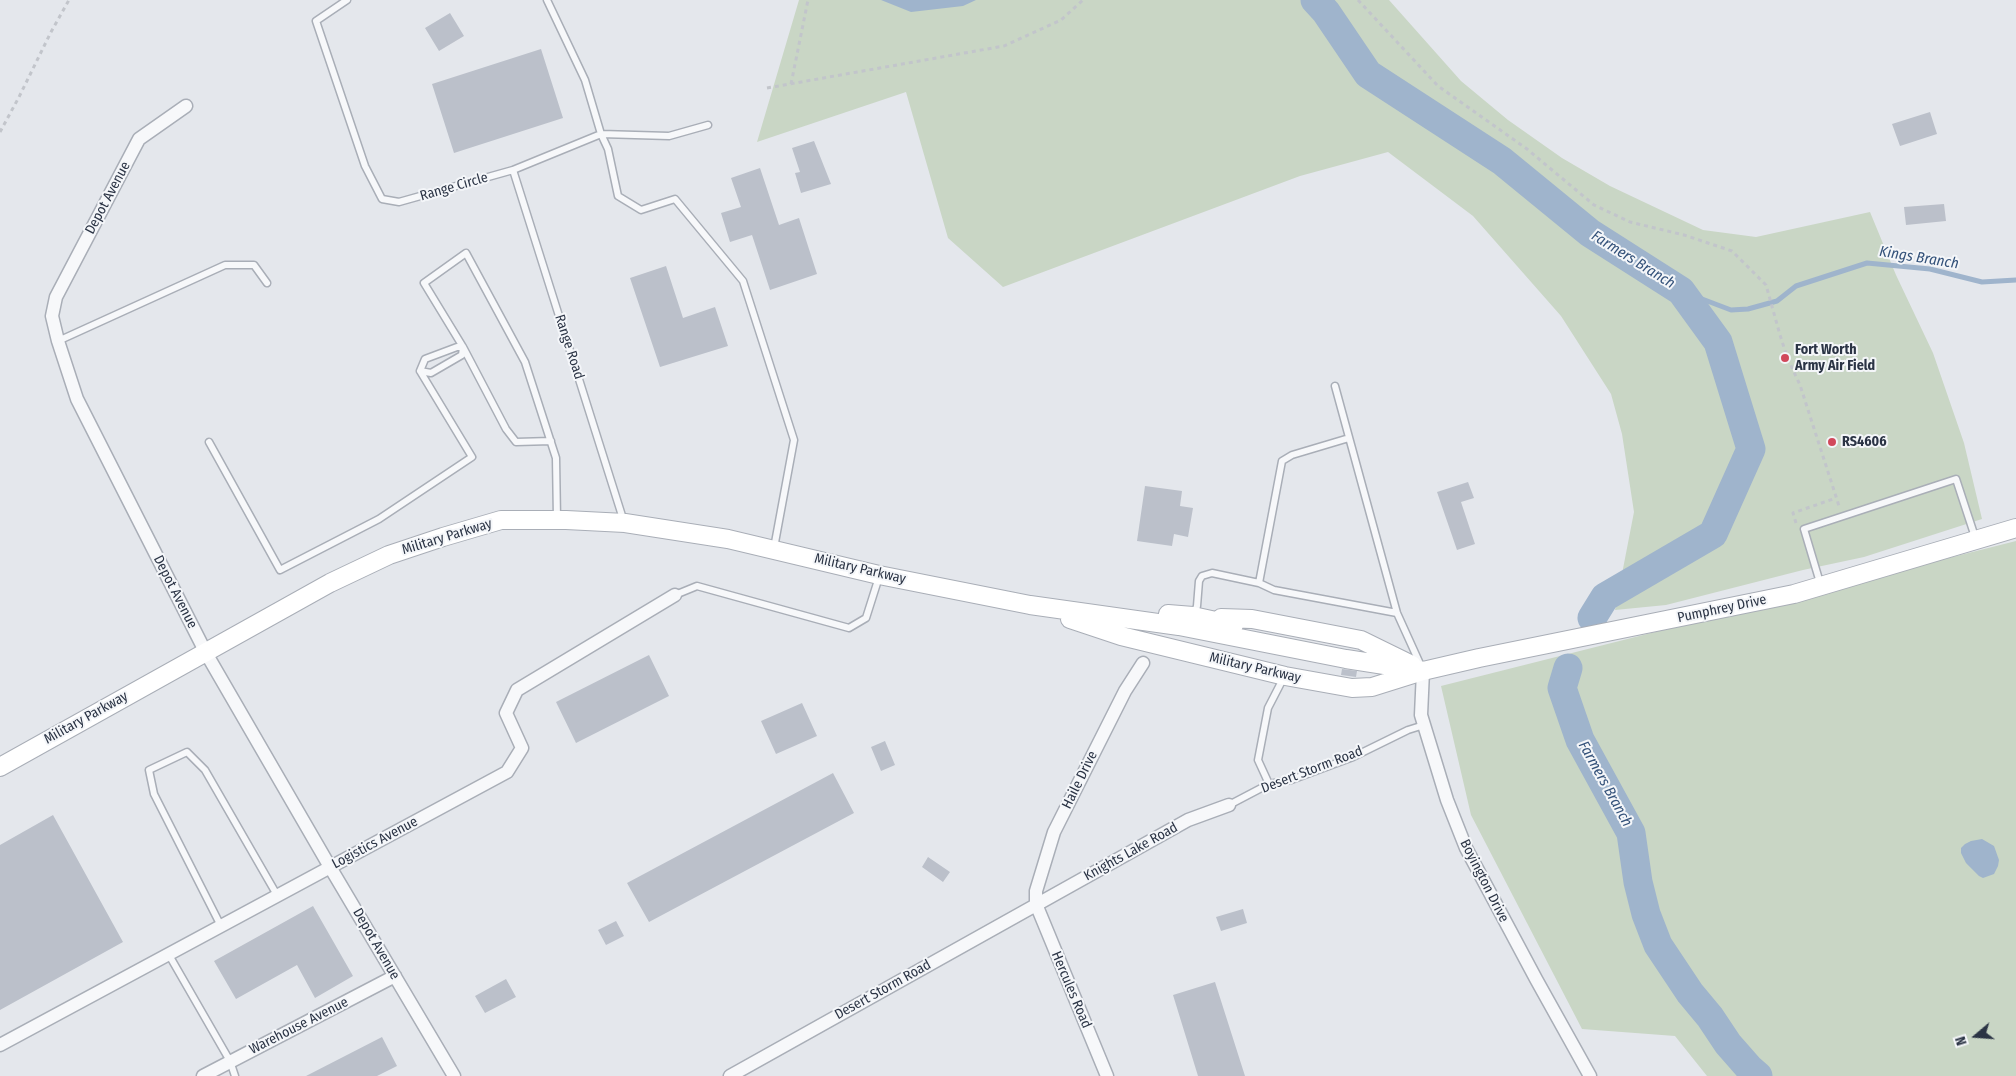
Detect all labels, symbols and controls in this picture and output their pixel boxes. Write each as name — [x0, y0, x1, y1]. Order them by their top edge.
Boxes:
street label: Depot Avenue — [82, 159, 134, 237]
street label: Range Circle — [418, 169, 490, 205]
water label: Farmers Branch — [1588, 227, 1678, 293]
water label: Kings Branch — [1878, 243, 1960, 273]
street label: Range Road — [551, 312, 587, 382]
place label: Fort Worth Army Air Field — [1795, 342, 1875, 374]
marker: Fort Worth Army Air Field — [1779, 352, 1791, 364]
place label: RS4606 — [1842, 434, 1886, 450]
marker: RS4606 — [1826, 436, 1838, 448]
street label: Military Parkway — [400, 515, 494, 559]
street label: Military Parkway — [813, 550, 907, 588]
street label: Depot Avenue — [149, 553, 201, 631]
street label: Pumphrey Drive — [1676, 591, 1768, 627]
street label: Military Parkway — [1208, 649, 1302, 687]
street label: Military Parkway — [41, 688, 131, 748]
water label: Farmers Branch — [1574, 738, 1636, 830]
street label: Desert Storm Road — [1259, 743, 1365, 797]
street label: Haile Drive — [1059, 748, 1101, 812]
street label: Logistics Avenue — [329, 813, 421, 873]
street label: Knights Lake Road — [1081, 819, 1181, 885]
street label: Boyington Drive — [1456, 837, 1512, 925]
street label: Depot Avenue — [349, 905, 403, 983]
street label: Hercules Road — [1047, 949, 1095, 1031]
street label: Desert Storm Road — [832, 957, 934, 1023]
street label: Warehouse Avenue — [247, 994, 351, 1058]
north arrow — [1951, 1011, 2001, 1061]
text: N — [1952, 1034, 1971, 1047]

